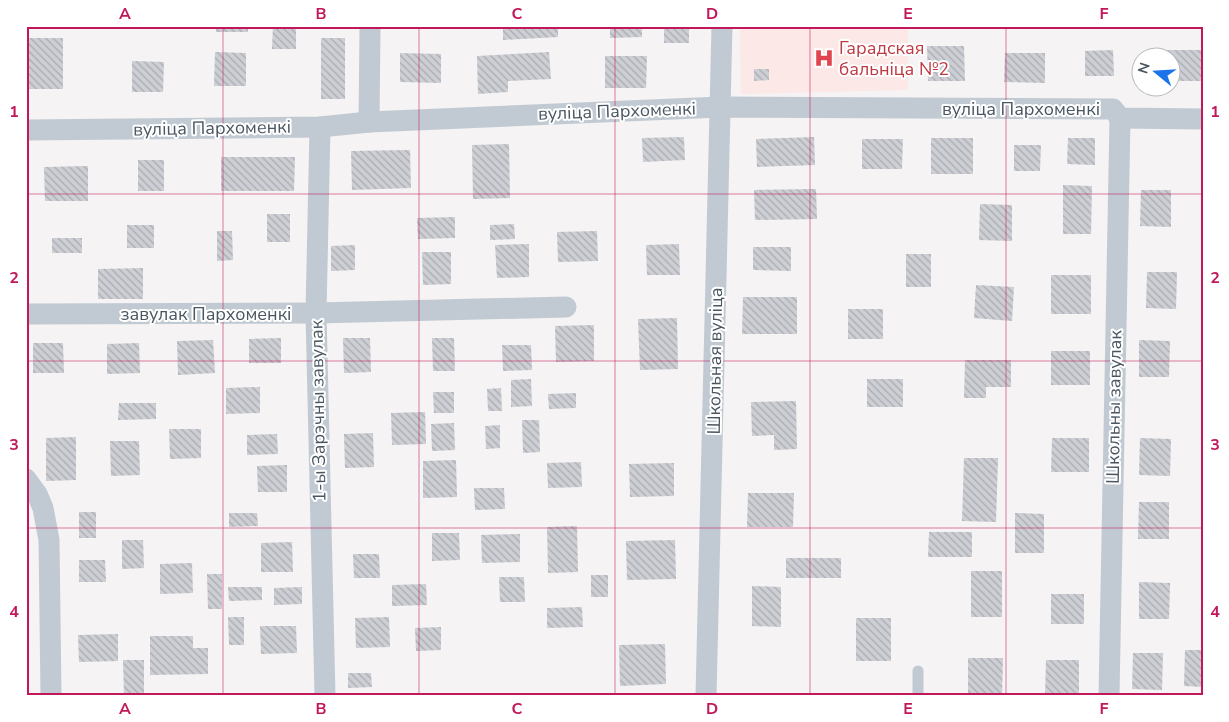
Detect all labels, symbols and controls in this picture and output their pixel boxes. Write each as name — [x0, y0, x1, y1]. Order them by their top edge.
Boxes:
text: A — [119, 3, 131, 25]
text: B — [315, 3, 327, 25]
text: C — [512, 3, 523, 25]
text: D — [706, 3, 718, 25]
text: E — [903, 3, 913, 25]
text: F — [1100, 3, 1109, 25]
place label: Гарадская бальніца №2 — [839, 36, 949, 81]
hospital icon: Гарадская бальніца №2 — [813, 47, 835, 69]
north arrow — [1132, 48, 1182, 98]
text: N — [1133, 60, 1155, 76]
street label: вуліца Пархоменкі — [538, 96, 696, 126]
street label: вуліца Пархоменкі — [942, 97, 1100, 121]
text: 1 — [9, 101, 19, 123]
text: 1 — [1210, 101, 1220, 123]
street label: вуліца Пархоменкі — [133, 115, 291, 141]
text: 2 — [9, 267, 19, 289]
text: 2 — [1210, 267, 1220, 289]
street label: Школьная вуліца — [702, 287, 728, 435]
street label: завулак Пархоменкі — [121, 302, 291, 326]
street label: 1-ы Зарэчны завулак — [304, 319, 332, 502]
street label: Школьны завулак — [1101, 329, 1127, 484]
text: 3 — [9, 434, 19, 456]
text: 3 — [1210, 434, 1220, 456]
text: 4 — [9, 601, 19, 623]
text: 4 — [1210, 601, 1220, 623]
text: A — [119, 698, 131, 720]
text: B — [315, 698, 327, 720]
text: C — [512, 698, 523, 720]
text: D — [706, 698, 718, 720]
text: E — [903, 698, 913, 720]
text: F — [1100, 698, 1109, 720]

